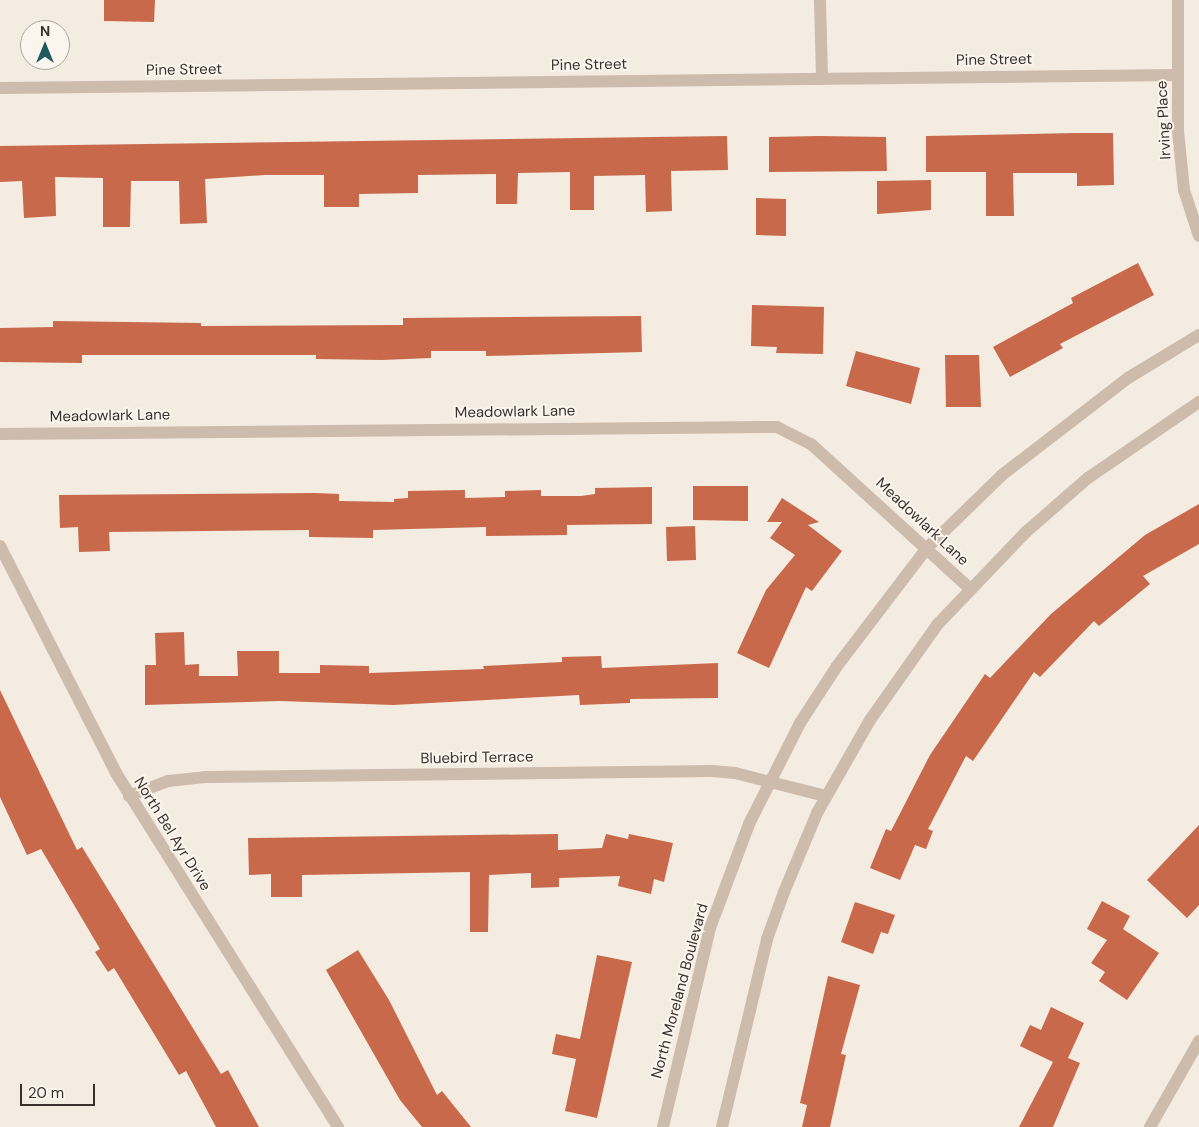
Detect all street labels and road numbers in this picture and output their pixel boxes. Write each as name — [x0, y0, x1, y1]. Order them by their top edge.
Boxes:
street label: Pine Street — [956, 50, 1032, 70]
street label: Pine Street — [551, 55, 627, 75]
street label: Pine Street — [146, 60, 222, 80]
street label: Irving Place — [1153, 80, 1175, 160]
street label: Meadowlark Lane — [455, 402, 575, 422]
street label: Meadowlark Lane — [50, 406, 170, 426]
street label: Meadowlark Lane — [872, 474, 972, 570]
street label: Bluebird Terrace — [420, 748, 534, 768]
street label: North Bel Ayr Drive — [130, 774, 214, 894]
street label: North Moreland Boulevard — [648, 901, 712, 1081]

